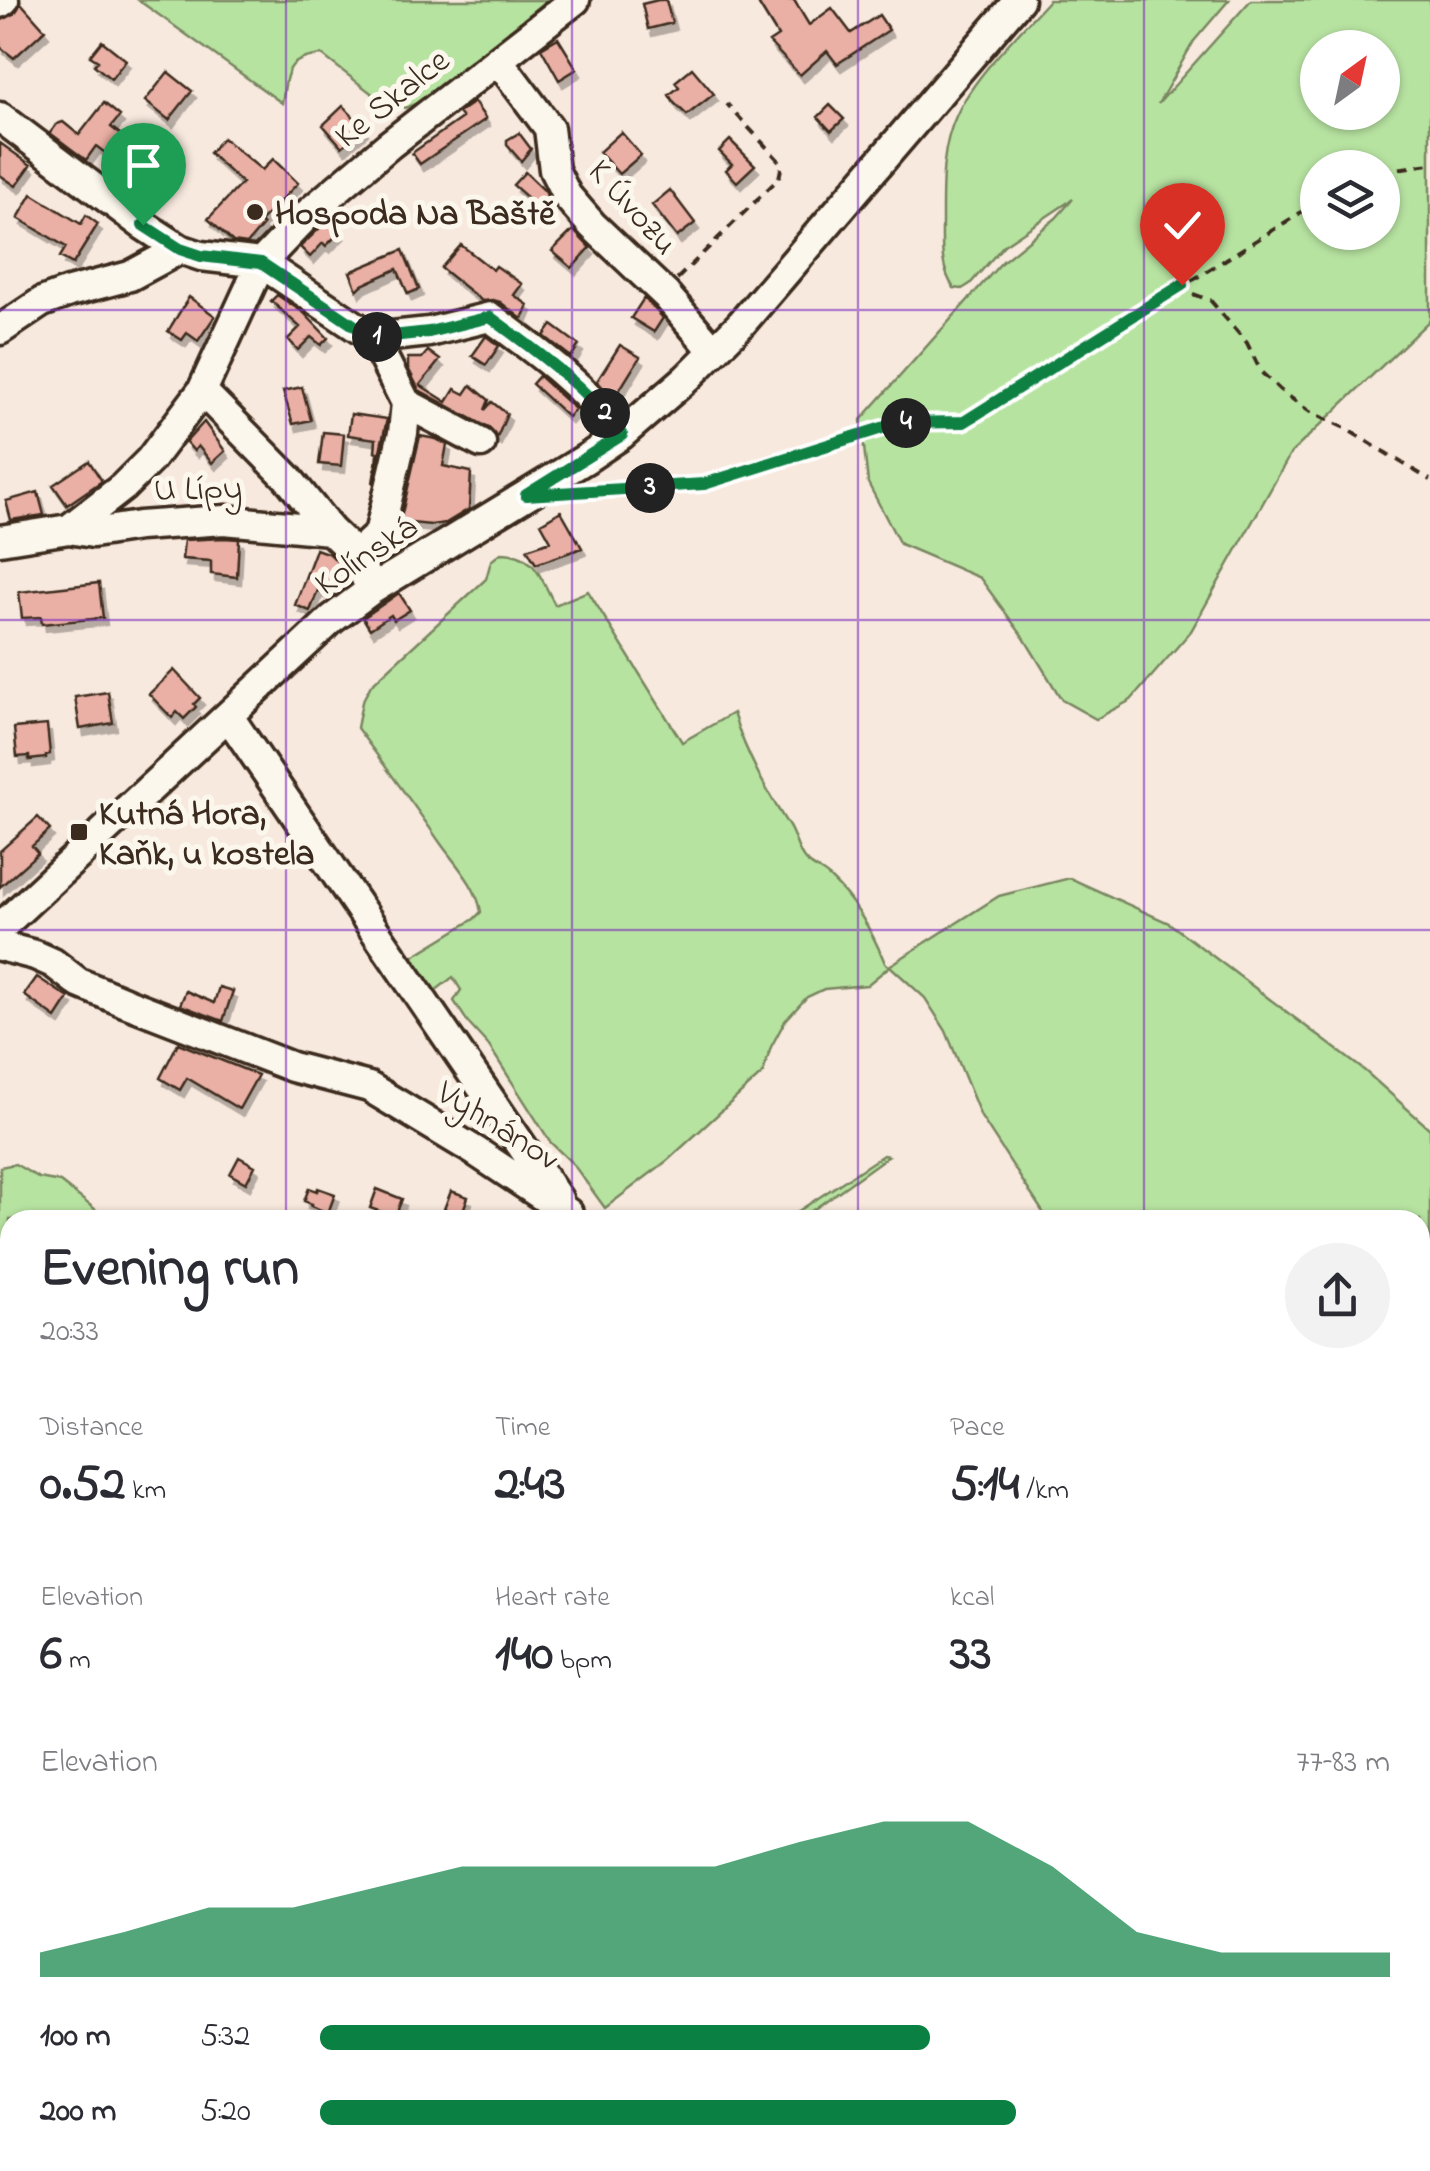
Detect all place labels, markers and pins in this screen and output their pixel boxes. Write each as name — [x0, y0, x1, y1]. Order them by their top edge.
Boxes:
pin — [101, 123, 186, 226]
pin — [1140, 183, 1225, 286]
place label: Hospoda Na Baště — [275, 190, 556, 241]
marker: Hospoda Na Baště — [244, 201, 266, 223]
pin: 1 — [352, 312, 402, 362]
pin: 2 — [580, 388, 630, 438]
pin: 4 — [881, 398, 931, 448]
pin: 3 — [625, 463, 675, 513]
place label: Kutná Hora, Kaňk, u kostela — [99, 790, 315, 881]
marker: Kutná Hora, Kaňk, u kostela — [68, 821, 90, 843]

